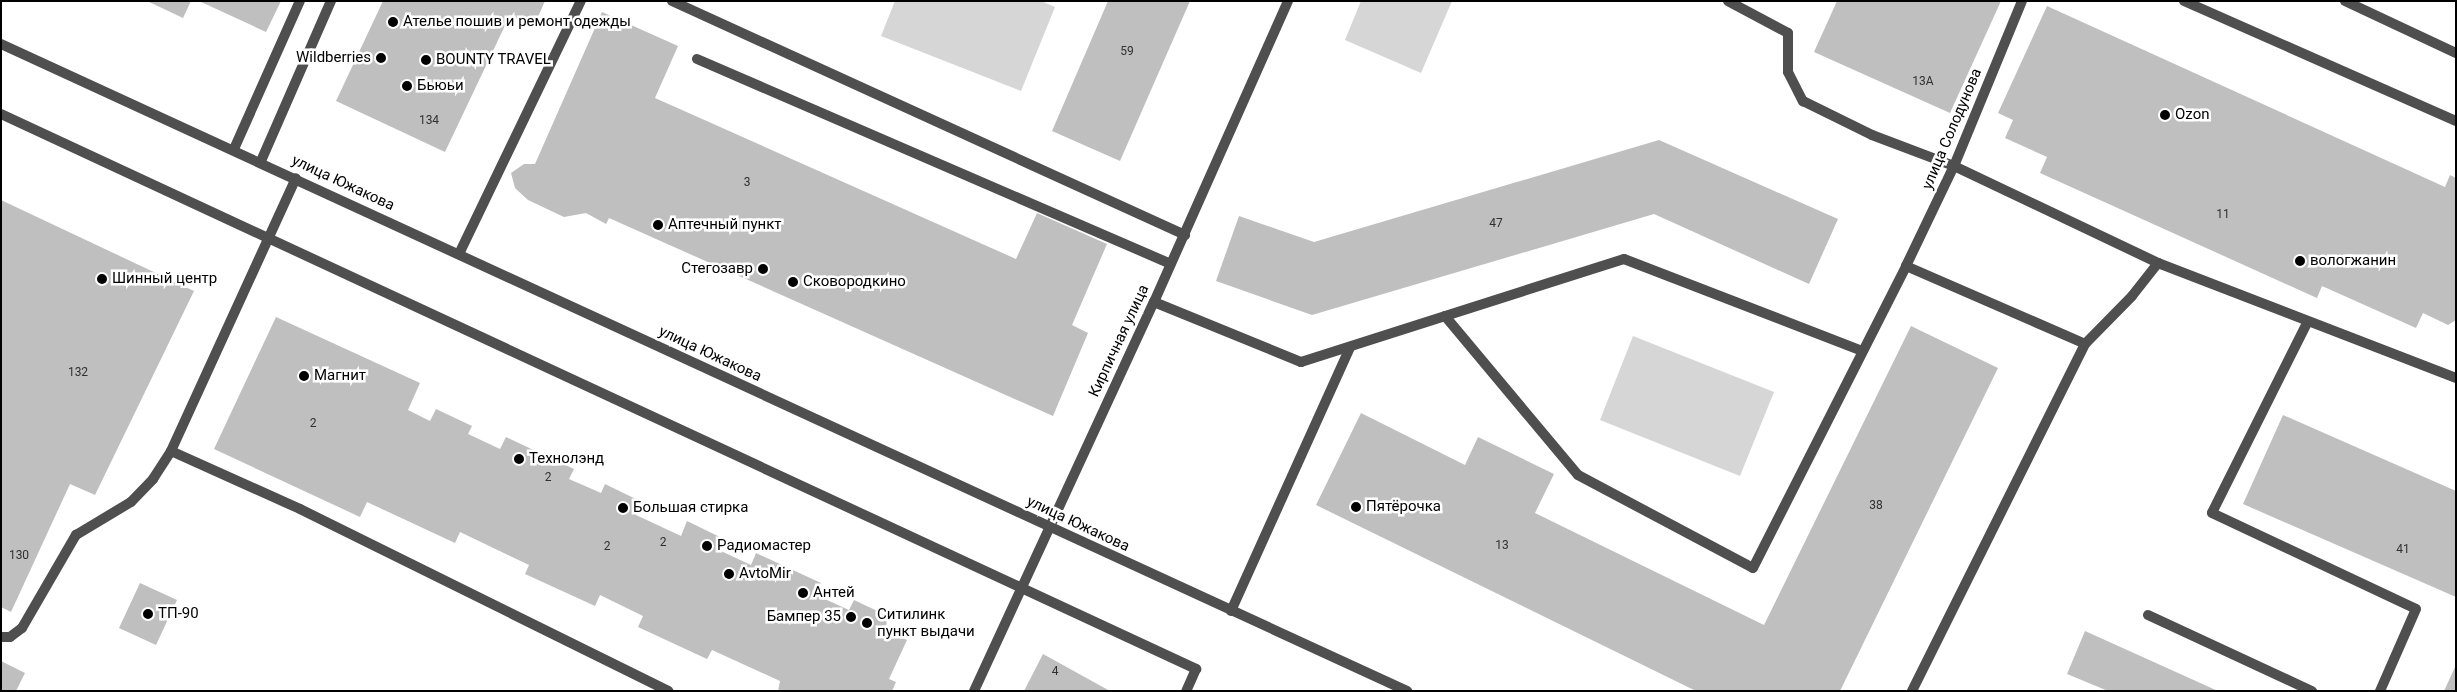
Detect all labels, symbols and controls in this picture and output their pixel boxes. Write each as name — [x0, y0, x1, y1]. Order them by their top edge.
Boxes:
place label: Ателье пошив и ремонт одежды — [403, 13, 631, 31]
marker: Ателье пошив и ремонт одежды — [387, 16, 399, 28]
house number: 59 — [1120, 45, 1134, 59]
place label: Wildberries — [296, 49, 371, 67]
place label: BOUNTY TRAVEL — [436, 51, 551, 69]
marker: Wildberries — [375, 52, 387, 64]
marker: BOUNTY TRAVEL — [420, 54, 432, 66]
street label: улица Солодунова — [1918, 66, 1986, 192]
house number: 13А — [1912, 75, 1934, 89]
place label: Бьюьи — [417, 77, 464, 95]
marker: Бьюьи — [401, 80, 413, 92]
place label: Ozon — [2175, 106, 2209, 124]
marker: Ozon — [2159, 109, 2171, 121]
house number: 134 — [419, 114, 439, 128]
street label: улица Южакова — [289, 151, 397, 215]
house number: 3 — [744, 176, 750, 190]
house number: 11 — [2216, 208, 2230, 222]
place label: Аптечный пункт — [668, 216, 782, 234]
house number: 47 — [1489, 217, 1503, 231]
marker: Аптечный пункт — [652, 219, 664, 231]
place label: вологжанин — [2310, 252, 2396, 270]
marker: вологжанин — [2294, 255, 2306, 267]
place label: Стегозавр — [681, 260, 753, 278]
marker: Стегозавр — [757, 263, 769, 275]
place label: Шинный центр — [112, 270, 217, 288]
marker: Шинный центр — [96, 273, 108, 285]
place label: Сковородкино — [803, 273, 906, 291]
marker: Сковородкино — [787, 276, 799, 288]
street label: Кирпичная улица — [1085, 282, 1153, 400]
street label: улица Южакова — [656, 322, 764, 386]
house number: 132 — [68, 366, 88, 380]
place label: Магнит — [314, 367, 366, 385]
marker: Магнит — [298, 370, 310, 382]
house number: 2 — [310, 417, 316, 431]
place label: Технолэнд — [529, 450, 604, 468]
marker: Технолэнд — [513, 453, 525, 465]
house number: 2 — [545, 471, 551, 485]
street label: улица Южакова — [1024, 492, 1132, 556]
place label: Пятёрочка — [1366, 498, 1441, 516]
place label: Большая стирка — [633, 499, 748, 517]
house number: 38 — [1869, 499, 1883, 513]
marker: Пятёрочка — [1350, 501, 1362, 513]
marker: Большая стирка — [617, 502, 629, 514]
house number: 2 — [660, 536, 666, 550]
place label: Радиомастер — [717, 537, 811, 555]
house number: 13 — [1495, 539, 1509, 553]
house number: 2 — [604, 540, 610, 554]
marker: Радиомастер — [701, 540, 713, 552]
house number: 41 — [2396, 543, 2410, 557]
house number: 130 — [9, 549, 29, 563]
place label: AvtoMir — [739, 565, 791, 583]
marker: AvtoMir — [723, 568, 735, 580]
place label: Антей — [813, 584, 855, 602]
marker: Антей — [797, 587, 809, 599]
place label: ТП-90 — [158, 605, 199, 623]
place label: Ситилинк пункт выдачи — [877, 605, 975, 640]
marker: ТП-90 — [142, 608, 154, 620]
place label: Бампер 35 — [767, 608, 841, 626]
marker: Бампер 35 — [845, 611, 857, 623]
marker: Ситилинк пункт выдачи — [861, 617, 873, 629]
house number: 4 — [1052, 665, 1058, 679]

